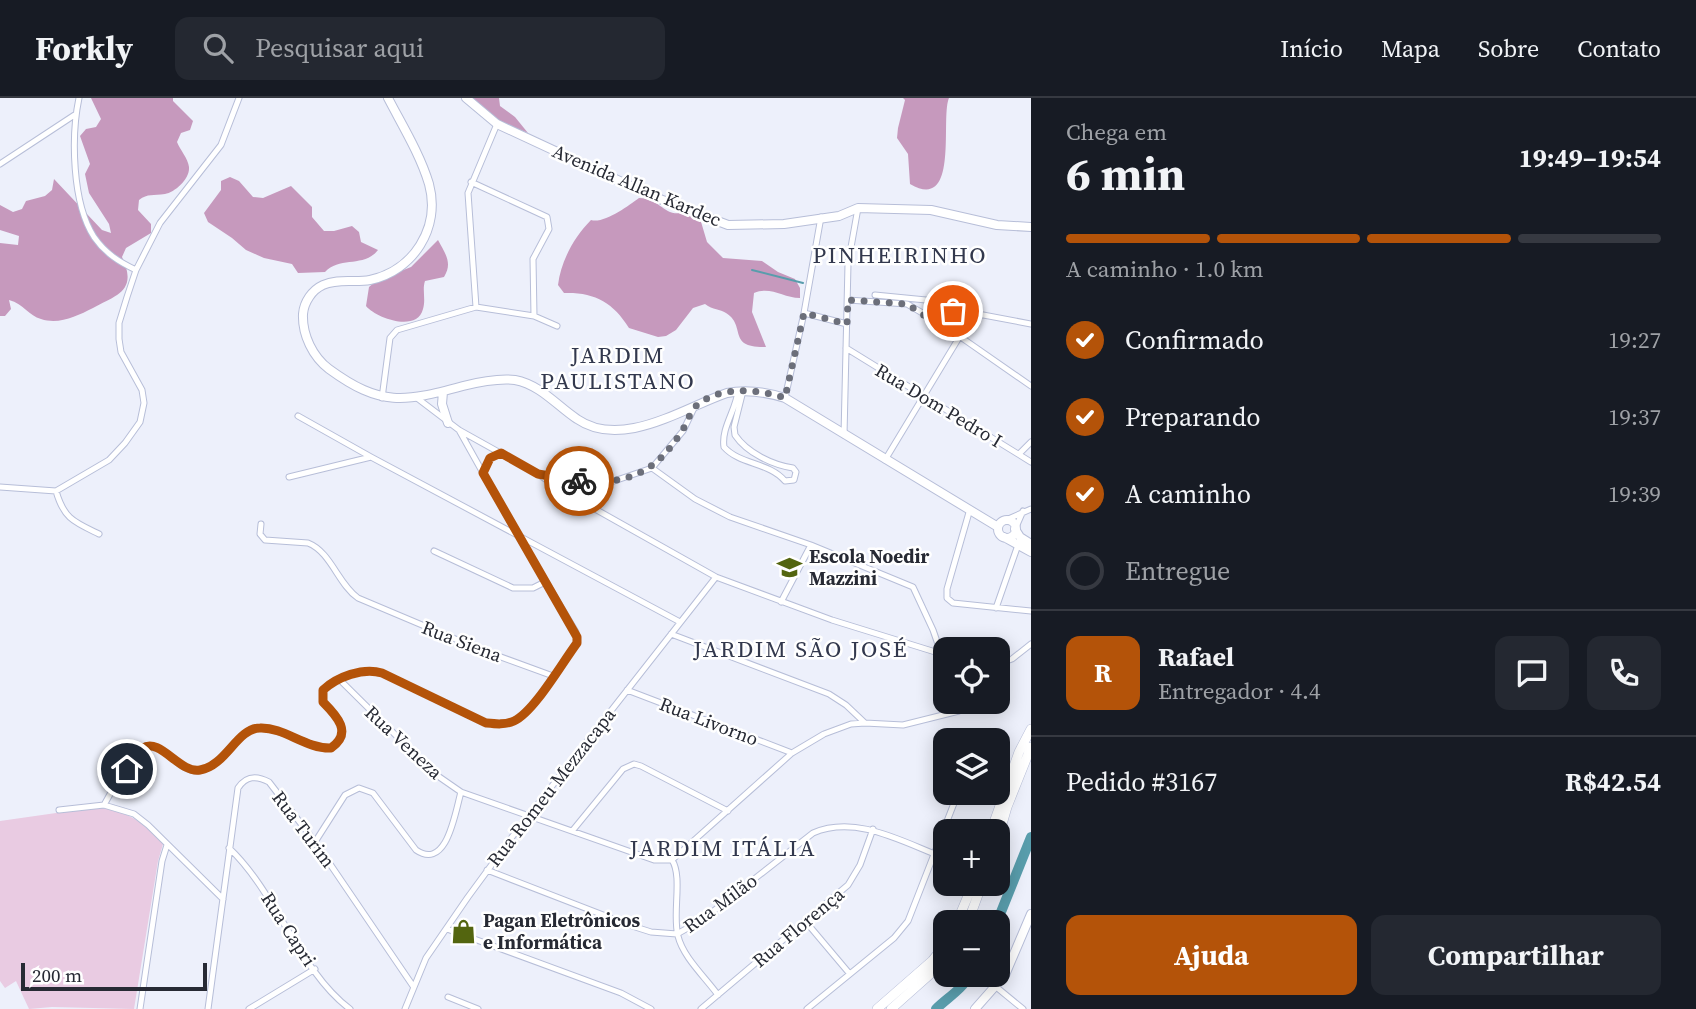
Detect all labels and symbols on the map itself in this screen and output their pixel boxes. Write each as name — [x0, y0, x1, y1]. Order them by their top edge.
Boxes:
street label: Avenida Allan Kardec — [549, 138, 725, 232]
district label: PINHEIRINHO — [812, 239, 988, 271]
pin — [923, 281, 983, 341]
district label: JARDIM PAULISTANO — [540, 339, 696, 397]
street label: Rua Dom Pedro I — [871, 357, 1007, 453]
courier — [544, 446, 614, 516]
place label: Escola Noedir Mazzini — [809, 543, 929, 591]
school or university icon: Escola Noedir Mazzini — [775, 553, 803, 581]
street label: Rua Siena — [418, 614, 506, 668]
district label: JARDIM SÃO JOSÉ — [692, 633, 909, 665]
street label: Rua Livorno — [656, 690, 762, 752]
street label: Rua Veneza — [359, 699, 449, 785]
street label: Rua Romeu Mezzacapa — [481, 702, 621, 872]
pin — [97, 739, 157, 799]
street label: Rua Turim — [267, 785, 341, 873]
district label: JARDIM ITÁLIA — [629, 832, 816, 864]
street label: Rua Milão — [678, 867, 762, 939]
street label: Rua Florença — [747, 881, 850, 973]
street label: Rua Capri — [255, 887, 323, 971]
place label: Pagan Eletrônicos e Informática — [483, 907, 641, 955]
shop icon: Pagan Eletrônicos e Informática — [449, 917, 477, 945]
scale bar — [21, 960, 206, 992]

